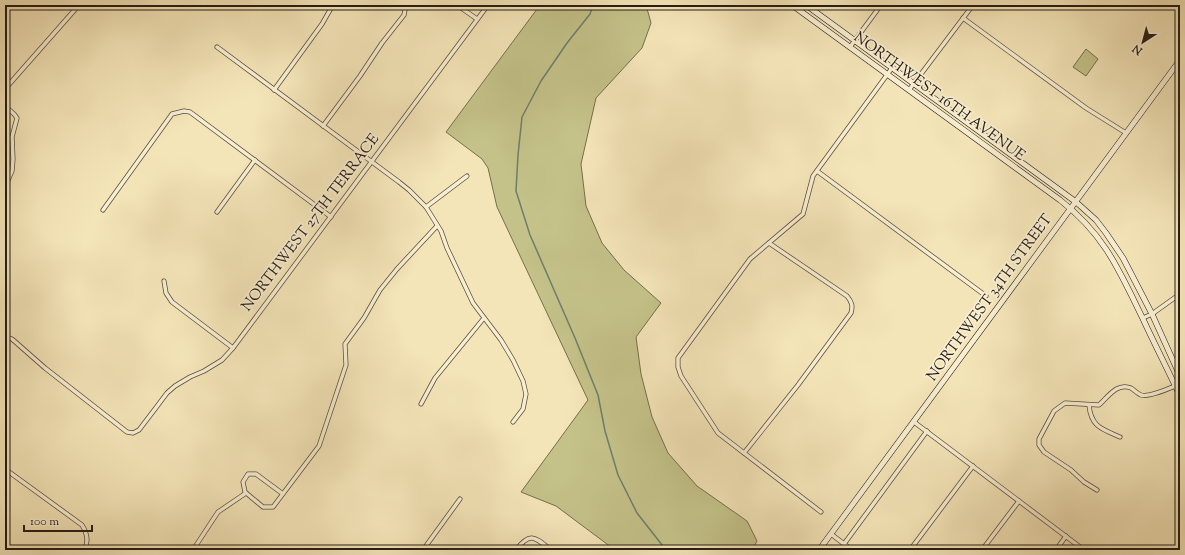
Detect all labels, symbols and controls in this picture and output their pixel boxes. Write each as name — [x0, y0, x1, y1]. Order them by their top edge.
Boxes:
north arrow — [1123, 22, 1163, 62]
street label: NORTHWEST 16TH AVENUE — [849, 27, 1029, 167]
text: N — [1129, 40, 1147, 59]
street label: NORTHWEST 27TH TERRACE — [237, 130, 385, 316]
street label: NORTHWEST 34TH STREET — [922, 210, 1058, 386]
scale bar — [24, 507, 92, 533]
text: 100 m — [30, 513, 59, 531]

